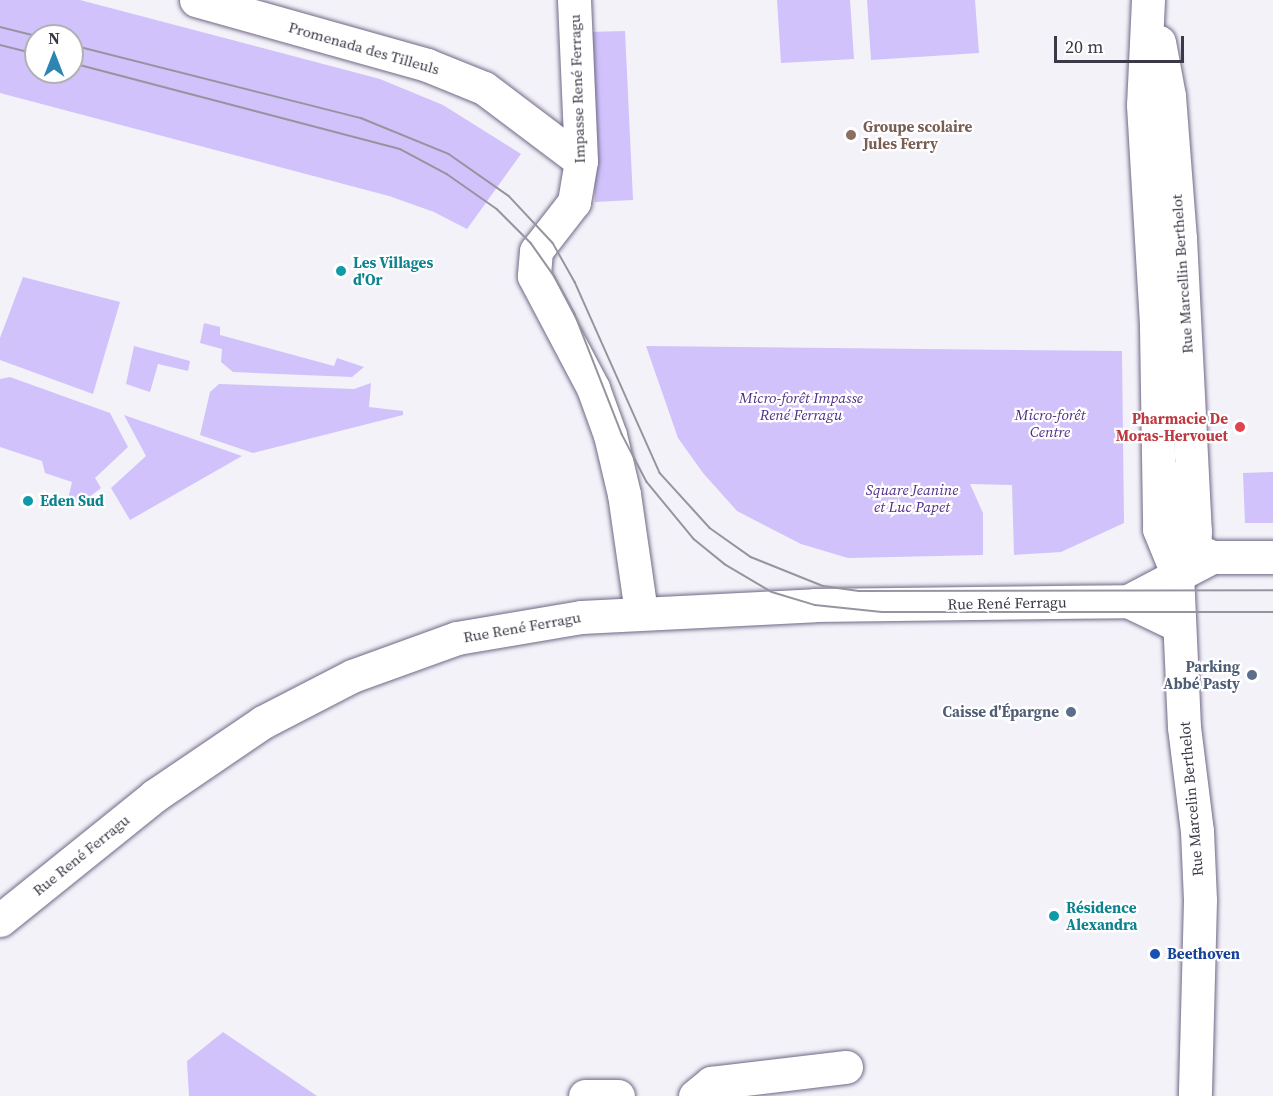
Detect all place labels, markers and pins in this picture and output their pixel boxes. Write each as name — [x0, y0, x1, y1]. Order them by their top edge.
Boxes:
place label: Groupe scolaire Jules Ferry — [863, 117, 972, 152]
marker: Groupe scolaire Jules Ferry — [844, 128, 858, 142]
place label: Les Villages d'Or — [353, 253, 434, 288]
marker: Les Villages d'Or — [334, 264, 348, 278]
place label: Pharmacie De Moras-Hervouet — [1116, 409, 1228, 444]
marker: Pharmacie De Moras-Hervouet — [1233, 420, 1247, 434]
place label: Eden Sud — [40, 492, 104, 510]
marker: Eden Sud — [21, 494, 35, 508]
place label: Parking Abbé Pasty — [1163, 657, 1240, 692]
marker: Parking Abbé Pasty — [1245, 668, 1259, 682]
place label: Caisse d'Épargne — [943, 703, 1059, 721]
marker: Caisse d'Épargne — [1064, 705, 1078, 719]
place label: Résidence Alexandra — [1066, 898, 1138, 933]
marker: Résidence Alexandra — [1047, 909, 1061, 923]
place label: Beethoven — [1167, 945, 1240, 963]
marker: Beethoven — [1148, 947, 1162, 961]

